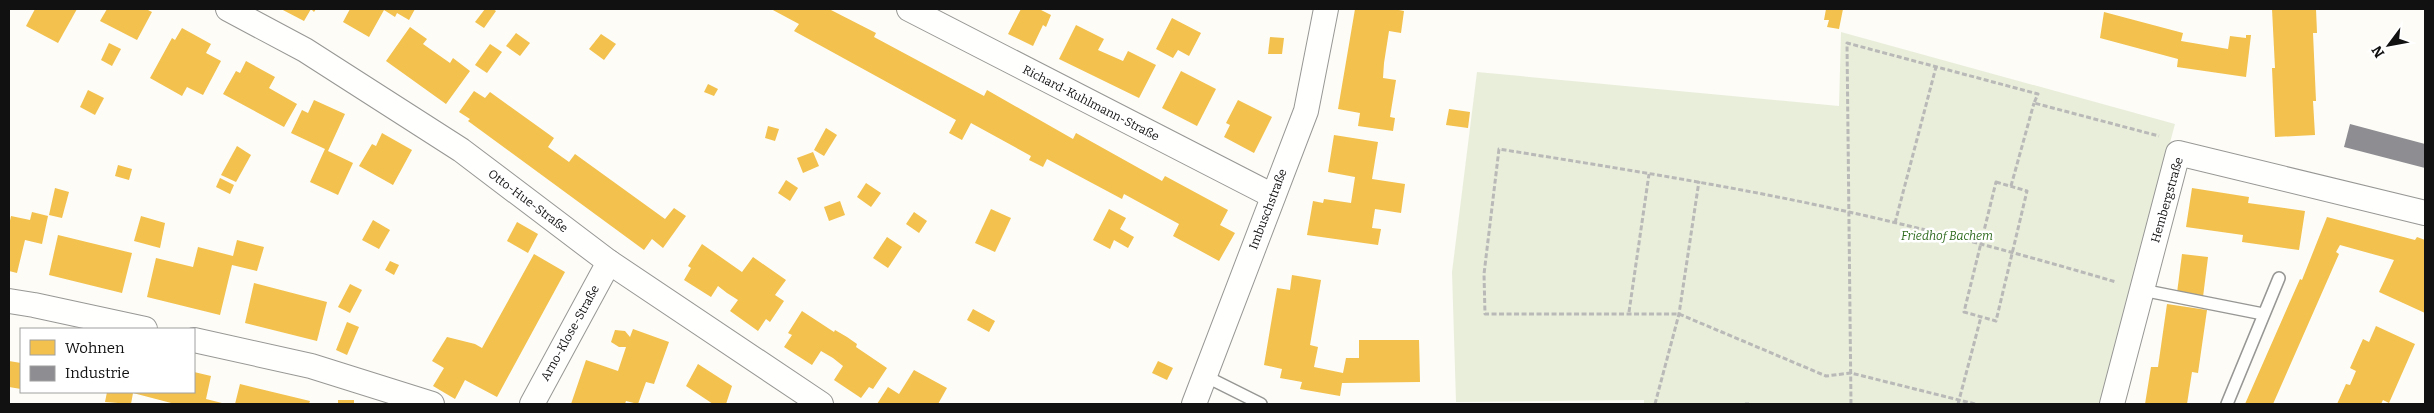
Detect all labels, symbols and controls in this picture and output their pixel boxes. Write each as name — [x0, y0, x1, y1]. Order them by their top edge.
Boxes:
north arrow — [2364, 20, 2414, 70]
text: N — [2368, 42, 2388, 61]
street label: Richard-Kuhlmann-Straße — [1020, 62, 1162, 144]
street label: Hembergstraße — [2148, 156, 2186, 244]
street label: Otto-Hue-Straße — [485, 167, 571, 235]
street label: Imbuschstraße — [1246, 167, 1290, 251]
park label: Friedhof Bachem — [1901, 229, 1993, 243]
street label: Arno-Klose-Straße — [538, 283, 602, 383]
legend — [20, 328, 195, 393]
text: Wohnen — [65, 339, 125, 357]
text: Industrie — [65, 364, 130, 382]

